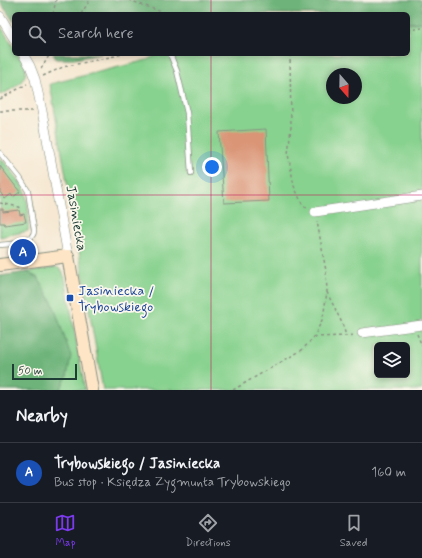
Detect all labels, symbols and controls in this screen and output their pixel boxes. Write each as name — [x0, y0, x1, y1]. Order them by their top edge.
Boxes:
search box — [12, 12, 410, 56]
icon: search — [26, 23, 48, 45]
text: Search here — [58, 24, 134, 44]
north arrow — [326, 68, 362, 104]
your location — [202, 157, 222, 177]
street label: Jasiniecka — [61, 184, 91, 253]
pin: A — [10, 237, 36, 267]
place label: Jasiniecka / Trybowskiego — [78, 282, 154, 318]
marker: Jasiniecka / Trybowskiego — [65, 293, 75, 303]
map controls — [374, 342, 410, 378]
button: layers — [374, 342, 410, 378]
scale bar — [12, 362, 77, 381]
text: 50 m — [18, 364, 43, 378]
text: Nearby — [16, 405, 68, 427]
text: Trybowskiego / Jasiniecka — [54, 454, 220, 474]
text: A — [25, 464, 33, 481]
text: 160 m — [371, 464, 406, 481]
text: Bus stop · Księdza Zygmunta Trybowskiego — [54, 474, 291, 491]
tab: Map — [54, 512, 76, 550]
tab: Directions — [185, 512, 231, 550]
tab: Saved — [340, 512, 367, 550]

